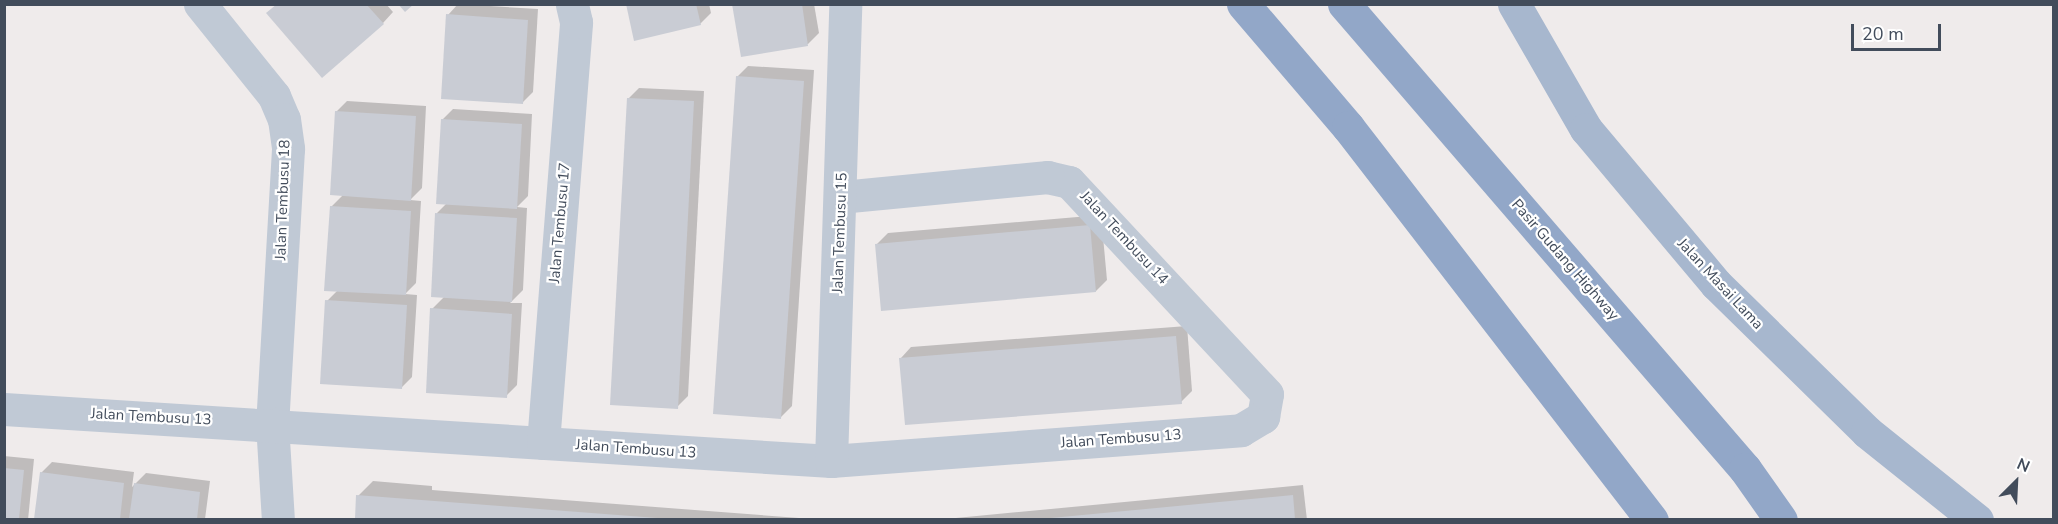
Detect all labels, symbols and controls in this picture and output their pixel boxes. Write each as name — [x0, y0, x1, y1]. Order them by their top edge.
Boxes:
scale bar — [1854, 12, 1944, 50]
text: 20 m — [1862, 22, 1904, 46]
street label: Jalan Tembusu 18 — [272, 139, 294, 261]
street label: Jalan Tembusu 17 — [546, 162, 574, 284]
street label: Jalan Tembusu 15 — [829, 172, 851, 294]
street label: Jalan Tembusu 14 — [1076, 188, 1172, 288]
street label: Pasir Gudang Highway — [1508, 196, 1622, 324]
street label: Jalan Masai Lama — [1673, 235, 1767, 333]
street label: Jalan Tembusu 13 — [90, 405, 212, 429]
street label: Jalan Tembusu 13 — [1060, 426, 1182, 452]
street label: Jalan Tembusu 13 — [575, 436, 697, 462]
north arrow — [1986, 452, 2046, 512]
text: N — [2013, 453, 2033, 478]

